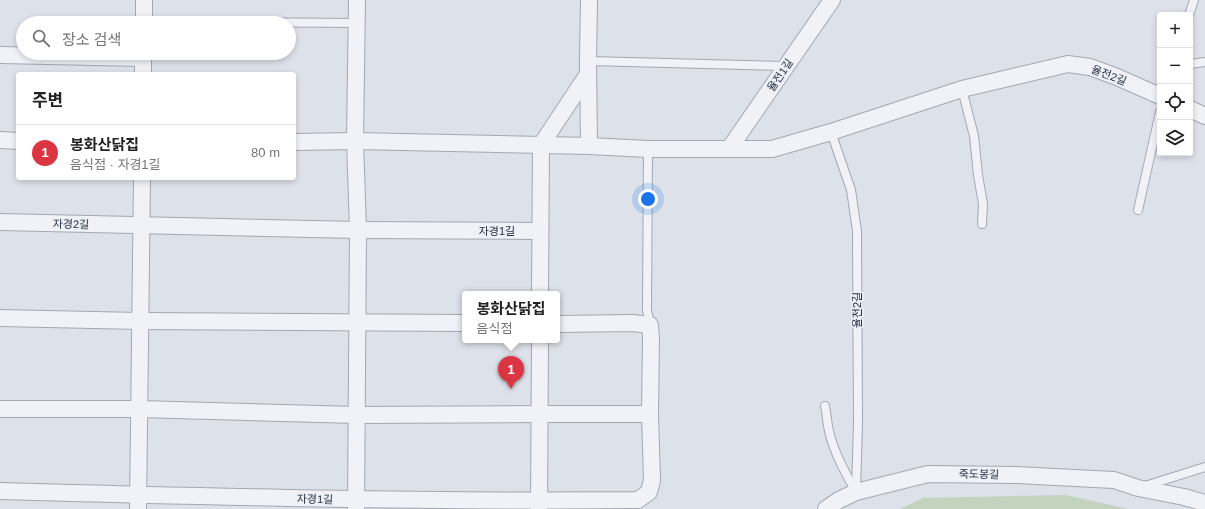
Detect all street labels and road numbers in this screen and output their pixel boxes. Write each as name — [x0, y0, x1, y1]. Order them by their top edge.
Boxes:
street label: 율전1길 — [765, 57, 795, 93]
street label: 율전2길 — [1090, 63, 1128, 87]
street label: 자경2길 — [53, 218, 89, 230]
street label: 자경1길 — [479, 225, 515, 237]
street label: 율전2길 — [851, 292, 863, 328]
street label: 죽도봉길 — [959, 468, 999, 480]
street label: 자경1길 — [297, 493, 333, 505]

